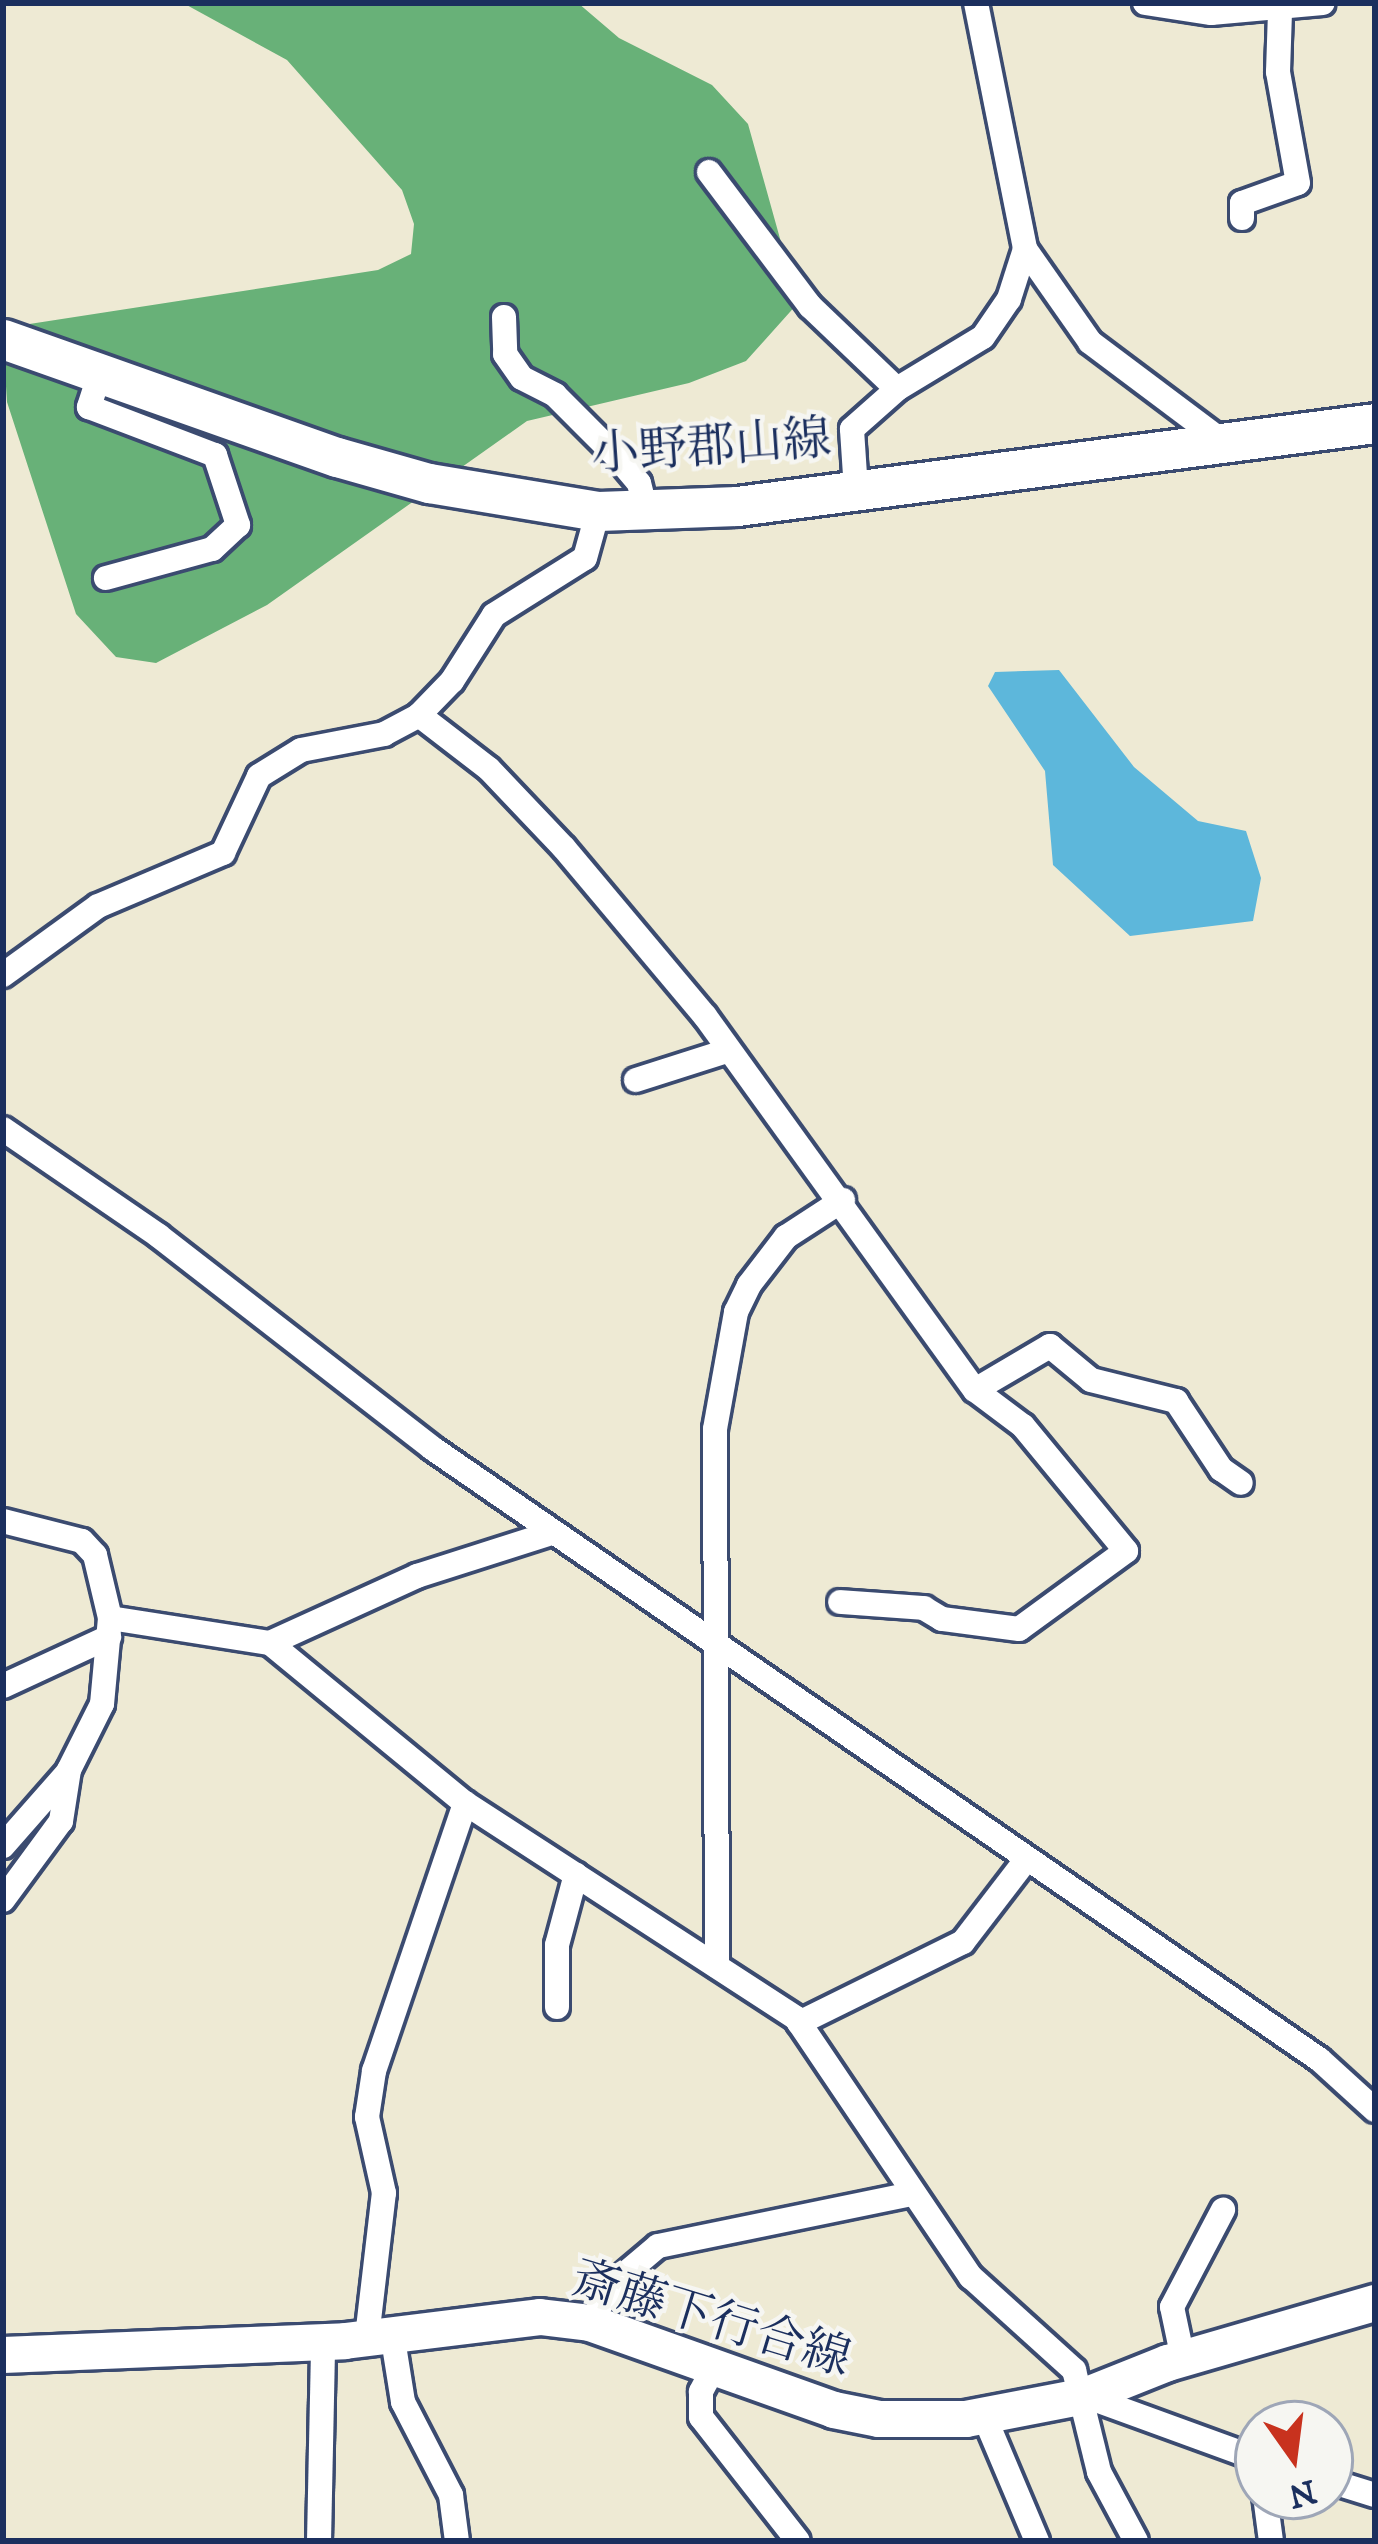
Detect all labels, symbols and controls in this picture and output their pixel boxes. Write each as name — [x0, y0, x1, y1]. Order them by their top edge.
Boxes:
street label: 小野郡山線 — [589, 411, 833, 485]
street label: 斎藤下行合線 — [565, 2250, 857, 2390]
north arrow — [1234, 2400, 1354, 2520]
text: N — [1284, 2469, 1320, 2516]

